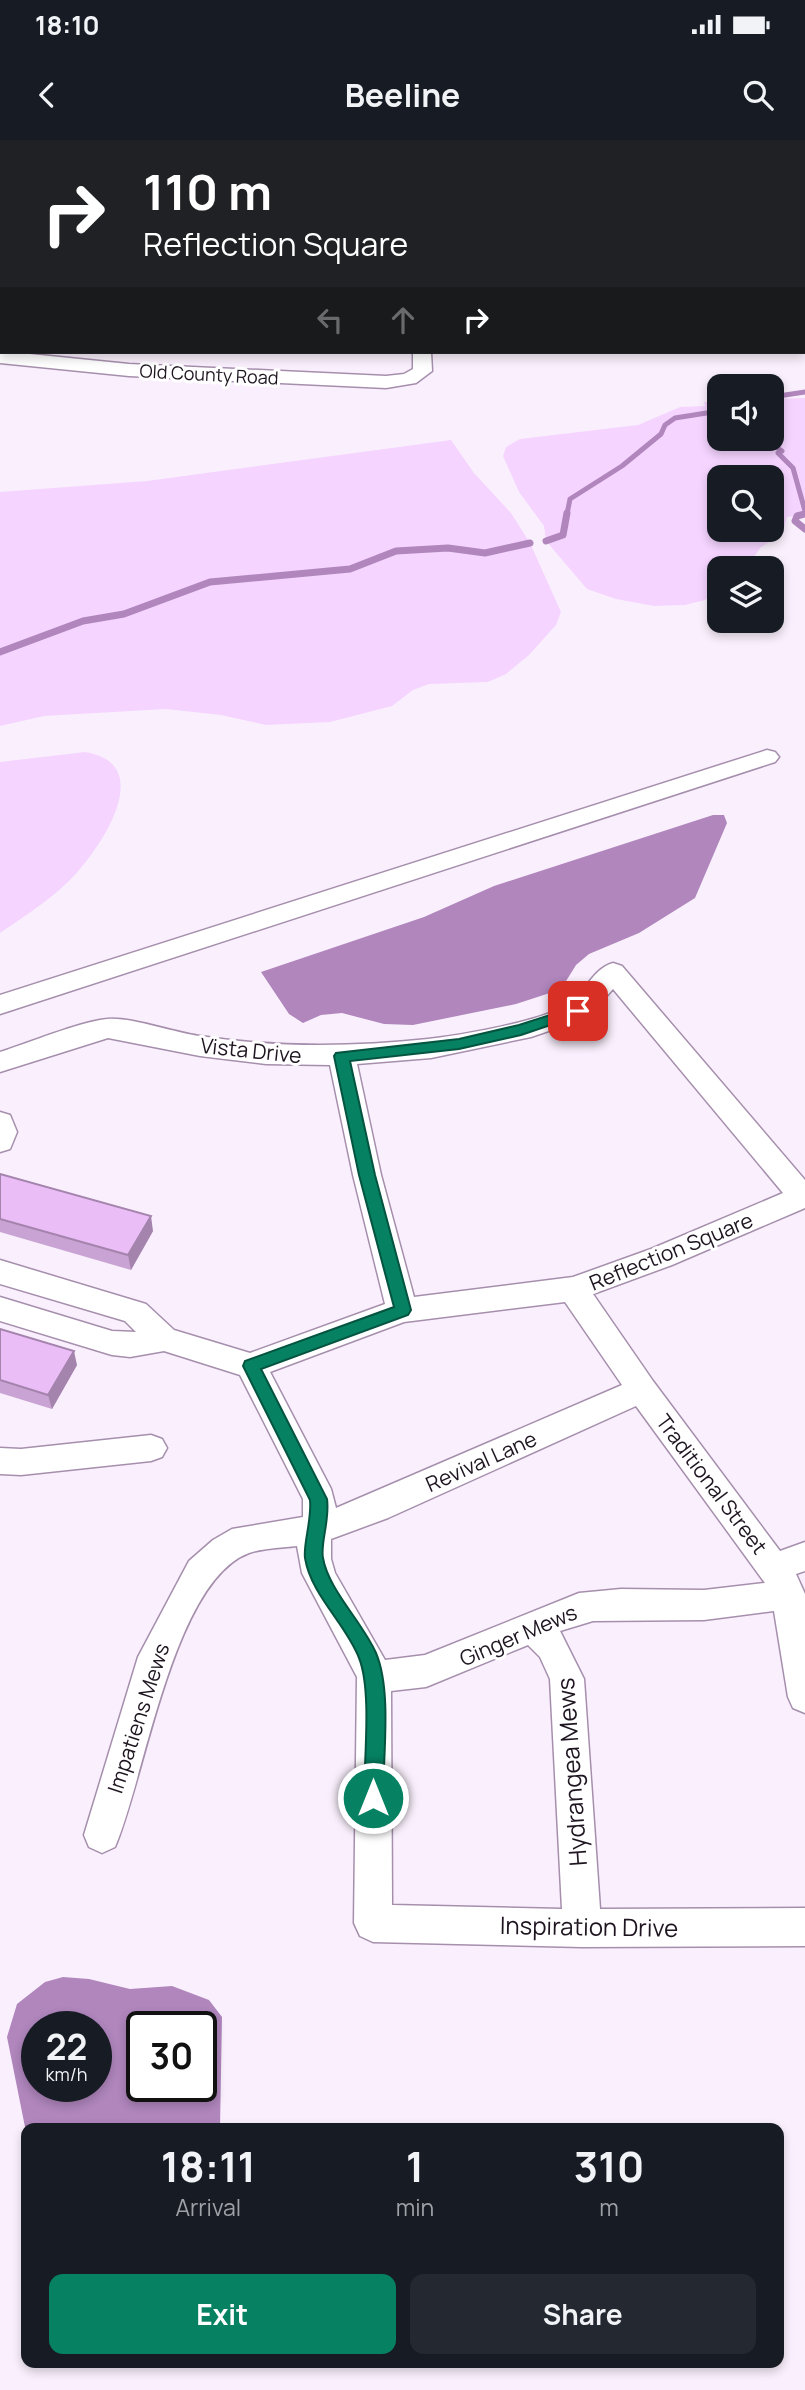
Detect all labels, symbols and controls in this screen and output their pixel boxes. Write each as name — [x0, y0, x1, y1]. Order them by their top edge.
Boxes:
text: 18:10 — [35, 7, 100, 43]
text: Beeline — [345, 73, 460, 117]
icon: back — [28, 76, 66, 114]
icon: search — [739, 76, 777, 114]
text: 110 m — [143, 158, 272, 225]
icon: right — [28, 168, 119, 259]
text: Reflection Square — [143, 222, 408, 266]
icon: left — [311, 301, 349, 339]
icon: ahead — [384, 301, 422, 339]
icon: right — [457, 301, 495, 339]
street label: Old County Road — [139, 358, 279, 390]
map controls — [707, 374, 784, 633]
button: sound — [707, 374, 784, 451]
button: search — [707, 465, 784, 542]
button: layers — [707, 556, 784, 633]
pin — [548, 981, 608, 1041]
icon: arrive — [559, 992, 597, 1030]
street label: Vista Drive — [199, 1031, 303, 1069]
street label: Reflection Square — [585, 1205, 757, 1297]
street label: Traditional Street — [650, 1408, 774, 1560]
street label: Revival Lane — [421, 1424, 541, 1498]
street label: Ginger Mews — [455, 1598, 581, 1672]
street label: Impatiens Mews — [101, 1639, 175, 1797]
street label: Hydrangea Mews — [548, 1677, 594, 1867]
position arrow — [336, 1761, 410, 1835]
street label: Inspiration Drive — [500, 1908, 678, 1944]
speed limit sign: 30 — [126, 2011, 217, 2102]
text: 22 — [46, 2023, 87, 2071]
text: km/h — [46, 2062, 87, 2086]
text: 18:11 — [161, 2137, 256, 2195]
text: 1 — [406, 2137, 424, 2195]
text: 310 — [574, 2137, 644, 2195]
text: Arrival — [175, 2191, 241, 2223]
text: min — [396, 2191, 434, 2223]
text: m — [599, 2191, 619, 2223]
button: Exit — [49, 2274, 396, 2354]
button: Share — [410, 2274, 756, 2354]

